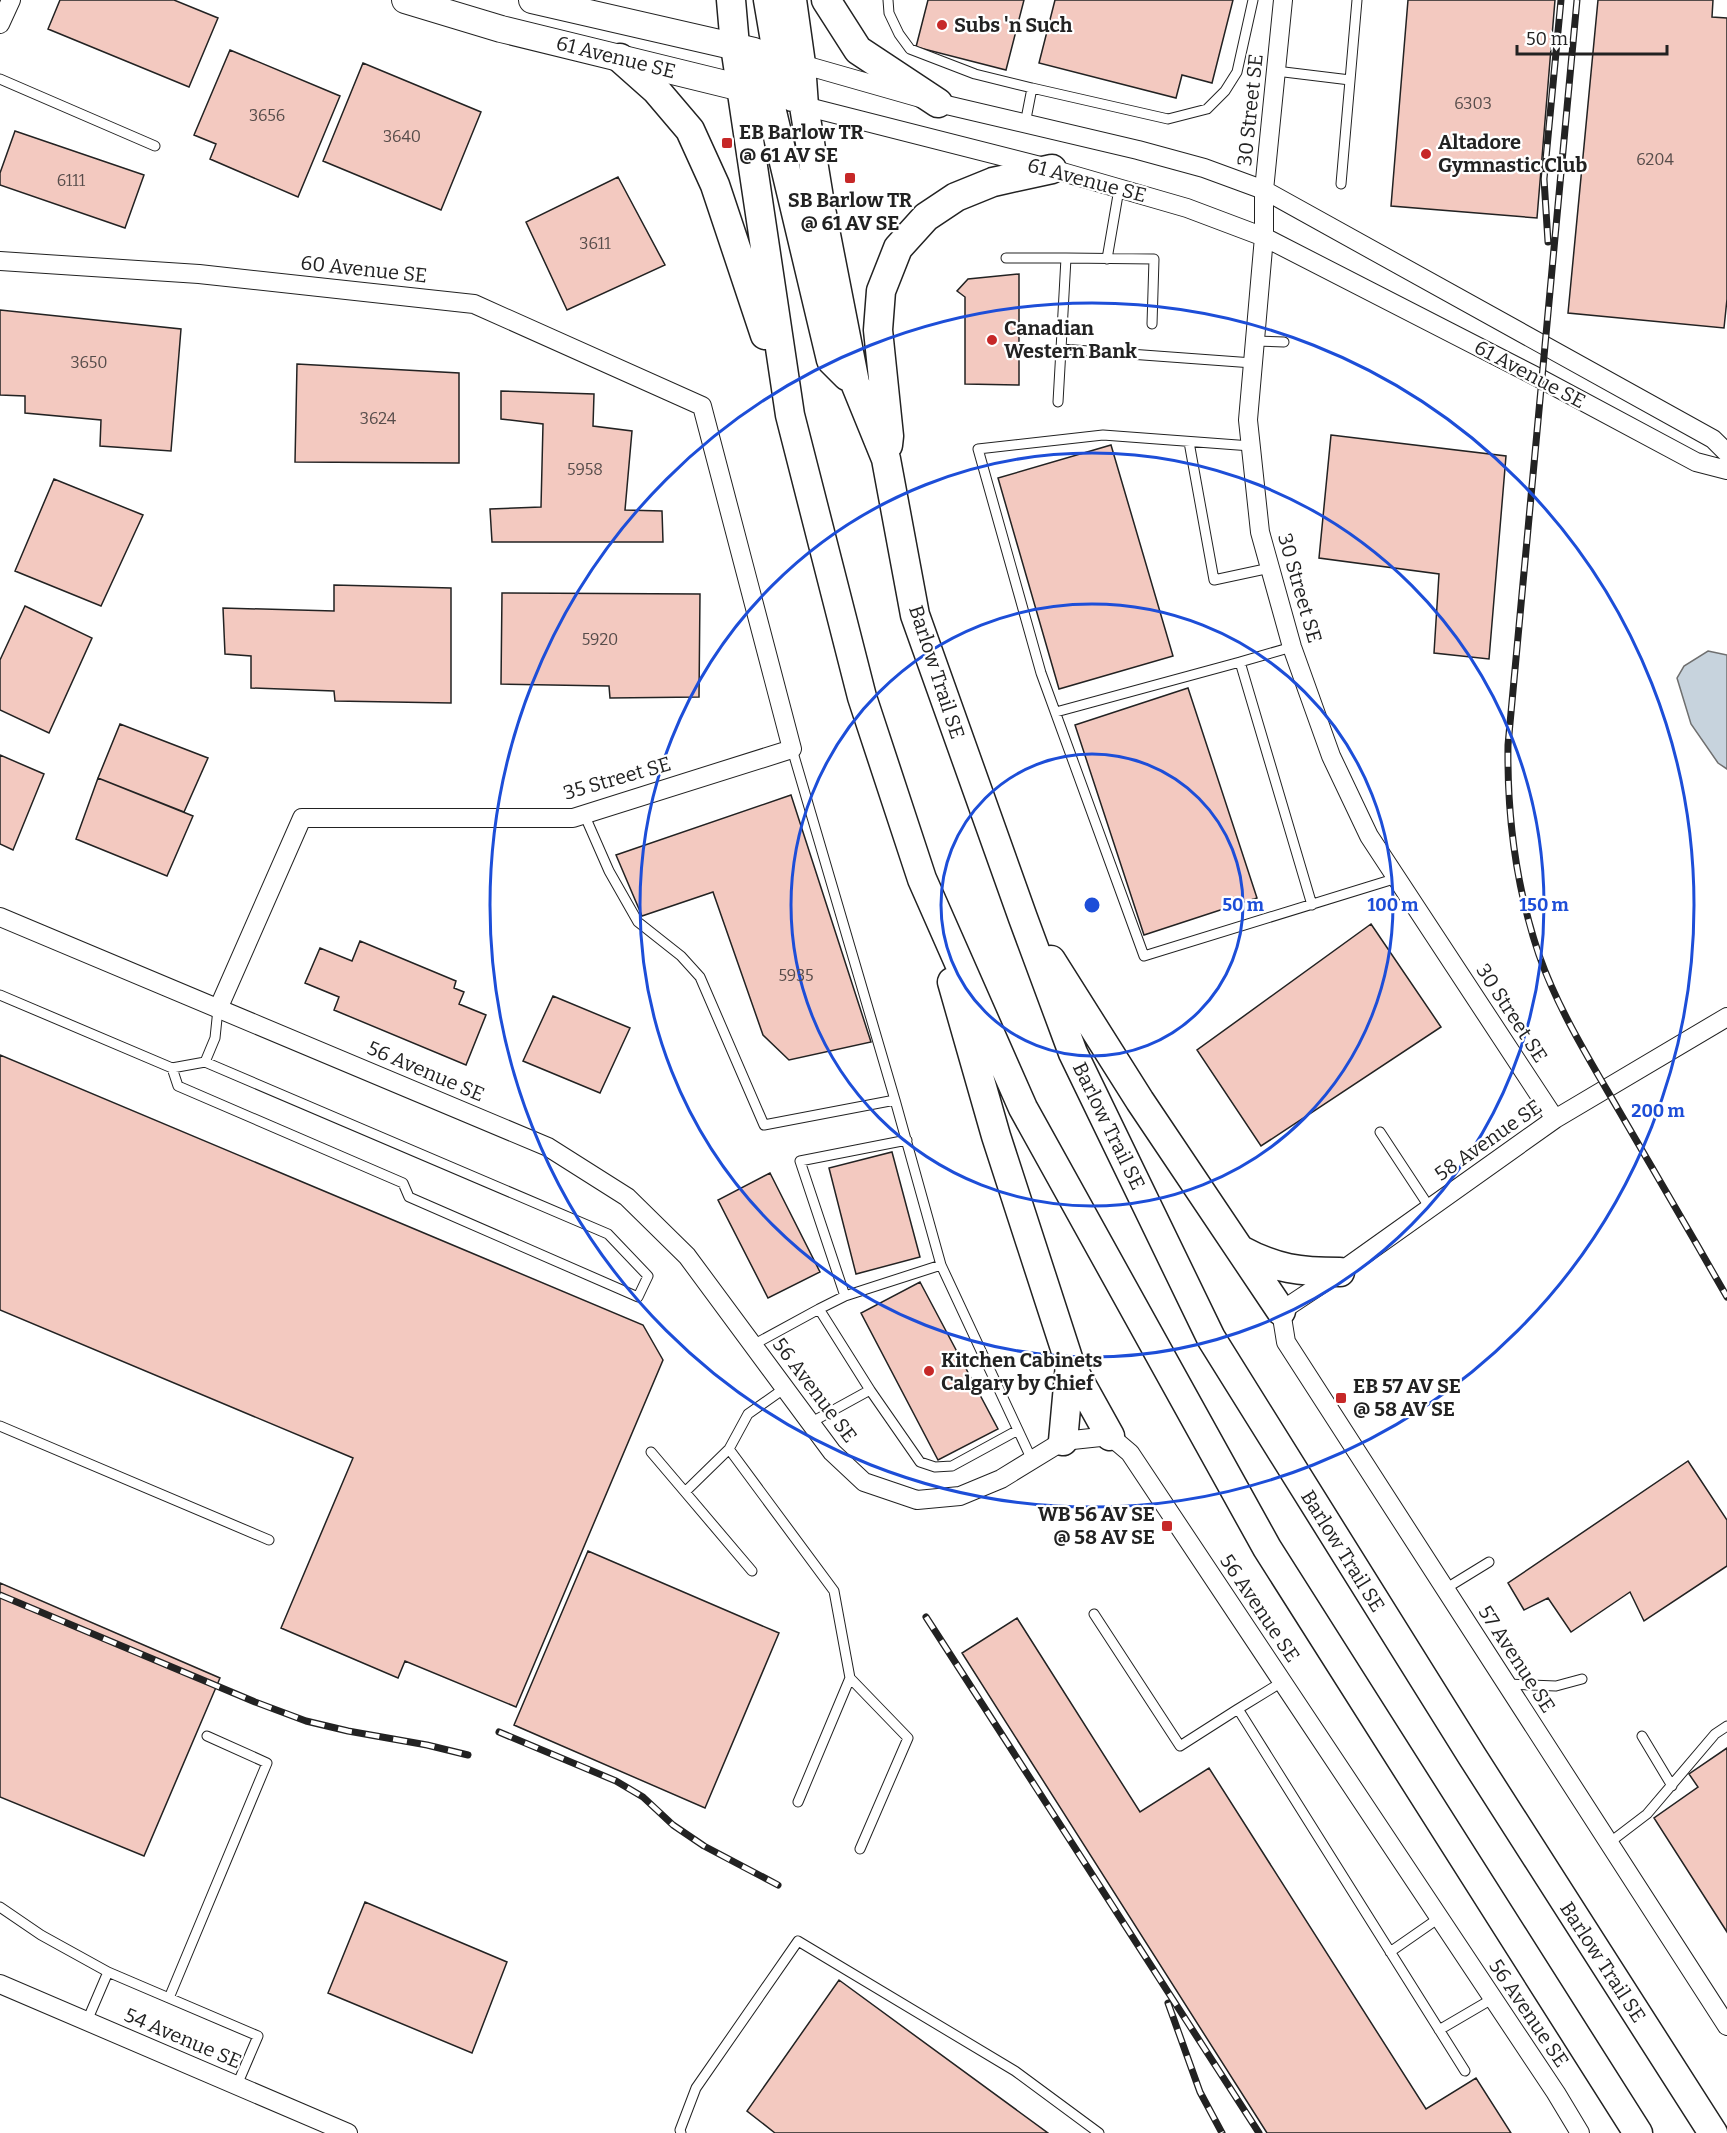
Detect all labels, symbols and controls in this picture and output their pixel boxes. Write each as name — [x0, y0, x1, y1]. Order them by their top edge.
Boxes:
place label: Subs 'n Such — [954, 13, 1073, 37]
marker: Subs 'n Such — [935, 18, 949, 32]
scale bar — [1517, 18, 1667, 56]
text: 50 m — [1526, 28, 1568, 50]
street label: 61 Avenue SE — [554, 31, 678, 83]
street label: 30 Street SE — [1232, 53, 1268, 167]
house number: 6303 — [1454, 94, 1492, 113]
house number: 3656 — [249, 106, 285, 125]
place label: EB Barlow TR @ 61 AV SE — [739, 120, 864, 167]
house number: 3640 — [383, 127, 421, 146]
place label: Altadore Gymnastic Club — [1438, 130, 1587, 177]
marker: EB Barlow TR @ 61 AV SE — [720, 136, 734, 150]
marker: Altadore Gymnastic Club — [1419, 147, 1433, 161]
house number: 6204 — [1636, 150, 1674, 169]
street label: 61 Avenue SE — [1025, 153, 1149, 207]
house number: 6111 — [57, 171, 86, 190]
marker: SB Barlow TR @ 61 AV SE — [843, 171, 857, 185]
place label: SB Barlow TR @ 61 AV SE — [788, 188, 913, 235]
house number: 3611 — [579, 234, 611, 253]
street label: 60 Avenue SE — [300, 250, 428, 288]
place label: Canadian Western Bank — [1004, 316, 1137, 363]
marker: Canadian Western Bank — [985, 333, 999, 347]
street label: 61 Avenue SE — [1470, 335, 1590, 413]
house number: 3650 — [70, 353, 108, 372]
house number: 3624 — [360, 409, 397, 428]
house number: 5958 — [567, 460, 603, 479]
street label: 30 Street SE — [1273, 530, 1327, 646]
street label: Barlow Trail SE — [904, 602, 970, 742]
house number: 5920 — [582, 630, 618, 649]
street label: 35 Street SE — [560, 751, 674, 805]
text: 50 m — [1222, 894, 1264, 916]
text: 100 m — [1367, 894, 1419, 916]
text: 150 m — [1519, 894, 1569, 916]
centre of rings — [1082, 895, 1102, 915]
street label: 30 Street SE — [1471, 959, 1553, 1067]
house number: 5935 — [778, 966, 814, 985]
street label: 56 Avenue SE — [364, 1036, 488, 1106]
street label: Barlow Trail SE — [1068, 1058, 1150, 1194]
street label: 58 Avenue SE — [1430, 1094, 1546, 1186]
text: 200 m — [1631, 1100, 1685, 1122]
street label: 56 Avenue SE — [768, 1333, 862, 1447]
place label: Kitchen Cabinets Calgary by Chief — [941, 1348, 1103, 1395]
marker: Kitchen Cabinets Calgary by Chief — [922, 1364, 936, 1378]
place label: EB 57 AV SE @ 58 AV SE — [1353, 1374, 1461, 1421]
marker: EB 57 AV SE @ 58 AV SE — [1334, 1391, 1348, 1405]
street label: Barlow Trail SE — [1296, 1486, 1390, 1616]
place label: WB 56 AV SE @ 58 AV SE — [1038, 1502, 1155, 1549]
marker: WB 56 AV SE @ 58 AV SE — [1160, 1519, 1174, 1533]
street label: 56 Avenue SE — [1215, 1550, 1305, 1666]
street label: 57 Avenue SE — [1473, 1601, 1561, 1717]
street label: Barlow Trail SE — [1555, 1897, 1651, 2027]
street label: 56 Avenue SE — [1484, 1955, 1574, 2071]
street label: 54 Avenue SE — [121, 2003, 245, 2073]

